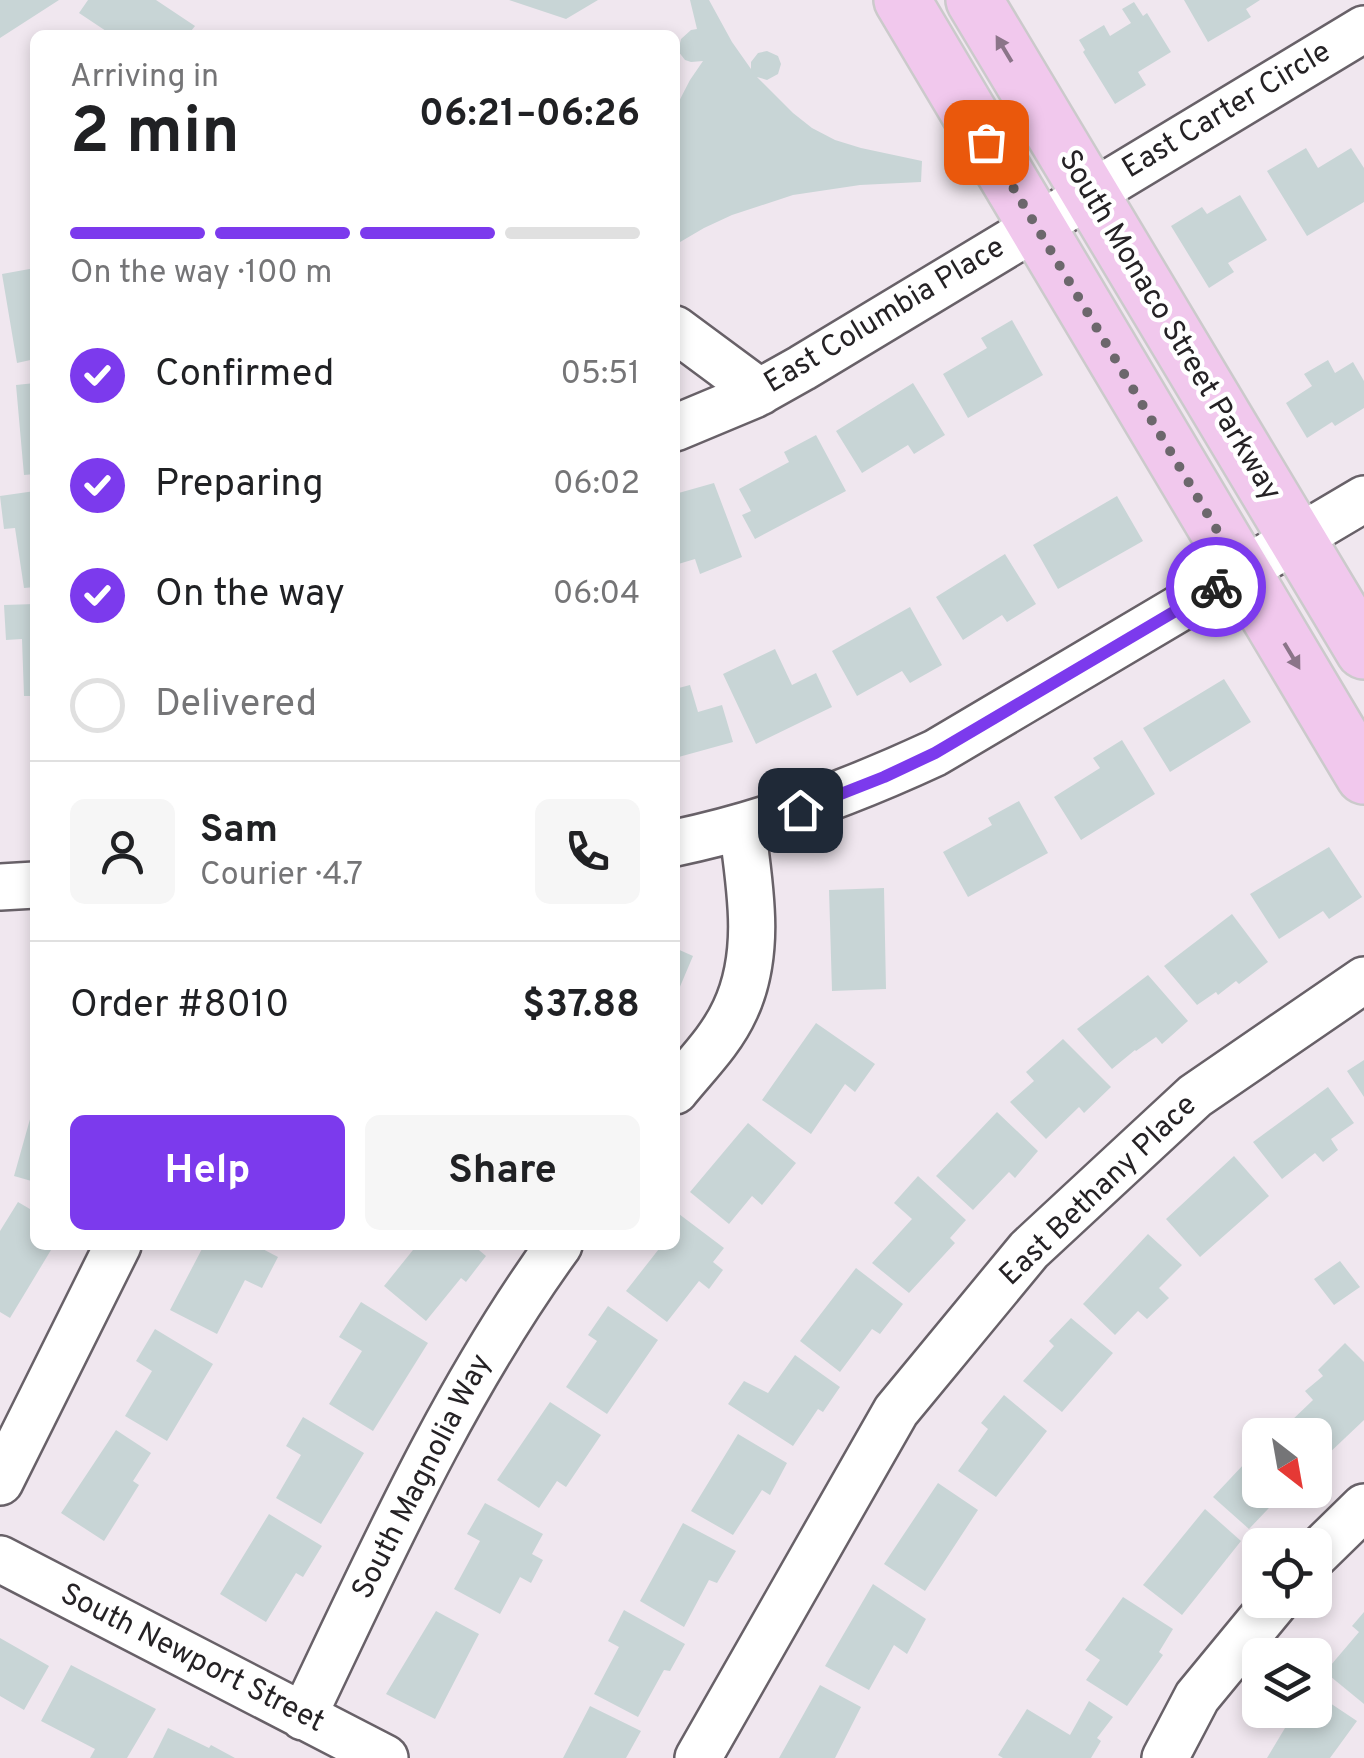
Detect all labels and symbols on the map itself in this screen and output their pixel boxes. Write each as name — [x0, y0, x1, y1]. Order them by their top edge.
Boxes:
street label: East Carter Circle — [1116, 34, 1338, 188]
one-way arrow — [996, 35, 1013, 63]
pin — [944, 100, 1029, 185]
street label: South Monaco Street Parkway — [1049, 144, 1289, 508]
street label: East Columbia Place — [758, 230, 1012, 402]
courier — [1166, 537, 1266, 637]
one-way arrow — [1283, 642, 1300, 670]
pin — [758, 768, 843, 853]
street label: East Bethany Place — [993, 1088, 1205, 1294]
street label: South Magnolia Way — [345, 1348, 501, 1606]
north arrow — [1242, 1418, 1332, 1508]
street label: South Newport Street — [54, 1576, 330, 1742]

